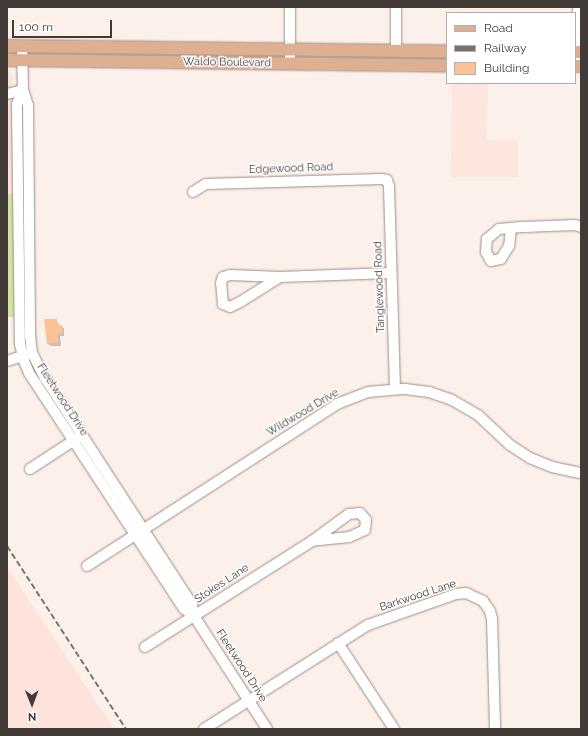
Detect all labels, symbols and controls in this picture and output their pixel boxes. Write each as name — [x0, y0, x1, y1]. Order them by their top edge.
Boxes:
scale bar — [14, 12, 114, 38]
legend — [446, 12, 576, 84]
text: 100 m — [19, 20, 53, 34]
text: Road — [484, 21, 513, 35]
text: Railway — [484, 41, 526, 55]
street label: Waldo Boulevard — [183, 56, 271, 70]
text: Building — [484, 61, 530, 75]
street label: Edgewood Road — [249, 161, 333, 177]
street label: Tanglewood Road — [372, 241, 388, 333]
street label: Fleetwood Drive — [34, 361, 90, 439]
street label: Wildwood Drive — [265, 386, 341, 440]
street label: Stokes Lane — [192, 562, 252, 606]
street label: Barkwood Lane — [378, 577, 458, 615]
street label: Fleetwood Drive — [213, 627, 269, 705]
north arrow — [12, 684, 52, 724]
text: N — [28, 710, 37, 723]

